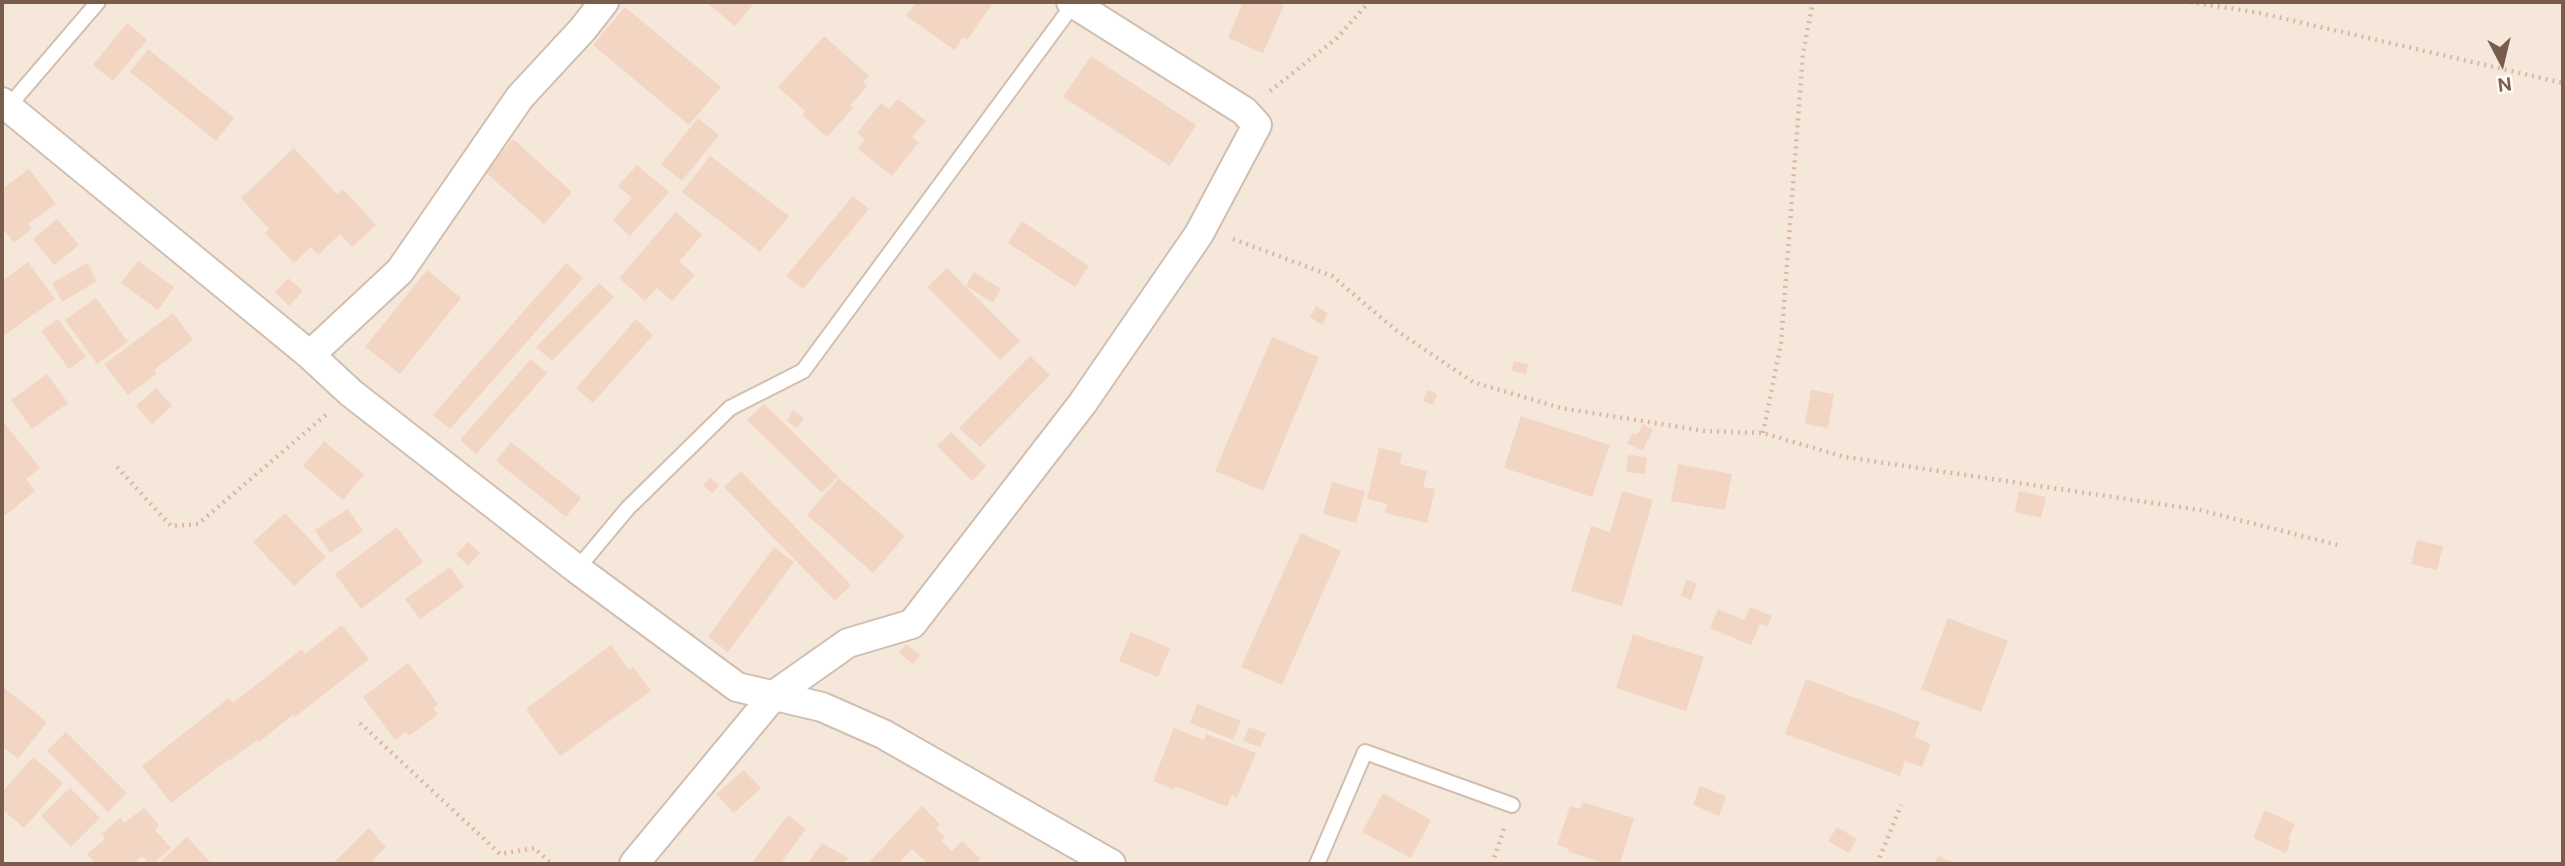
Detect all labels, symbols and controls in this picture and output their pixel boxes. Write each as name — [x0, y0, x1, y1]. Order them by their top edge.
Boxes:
north arrow — [2467, 28, 2537, 98]
text: N — [2496, 71, 2513, 98]

